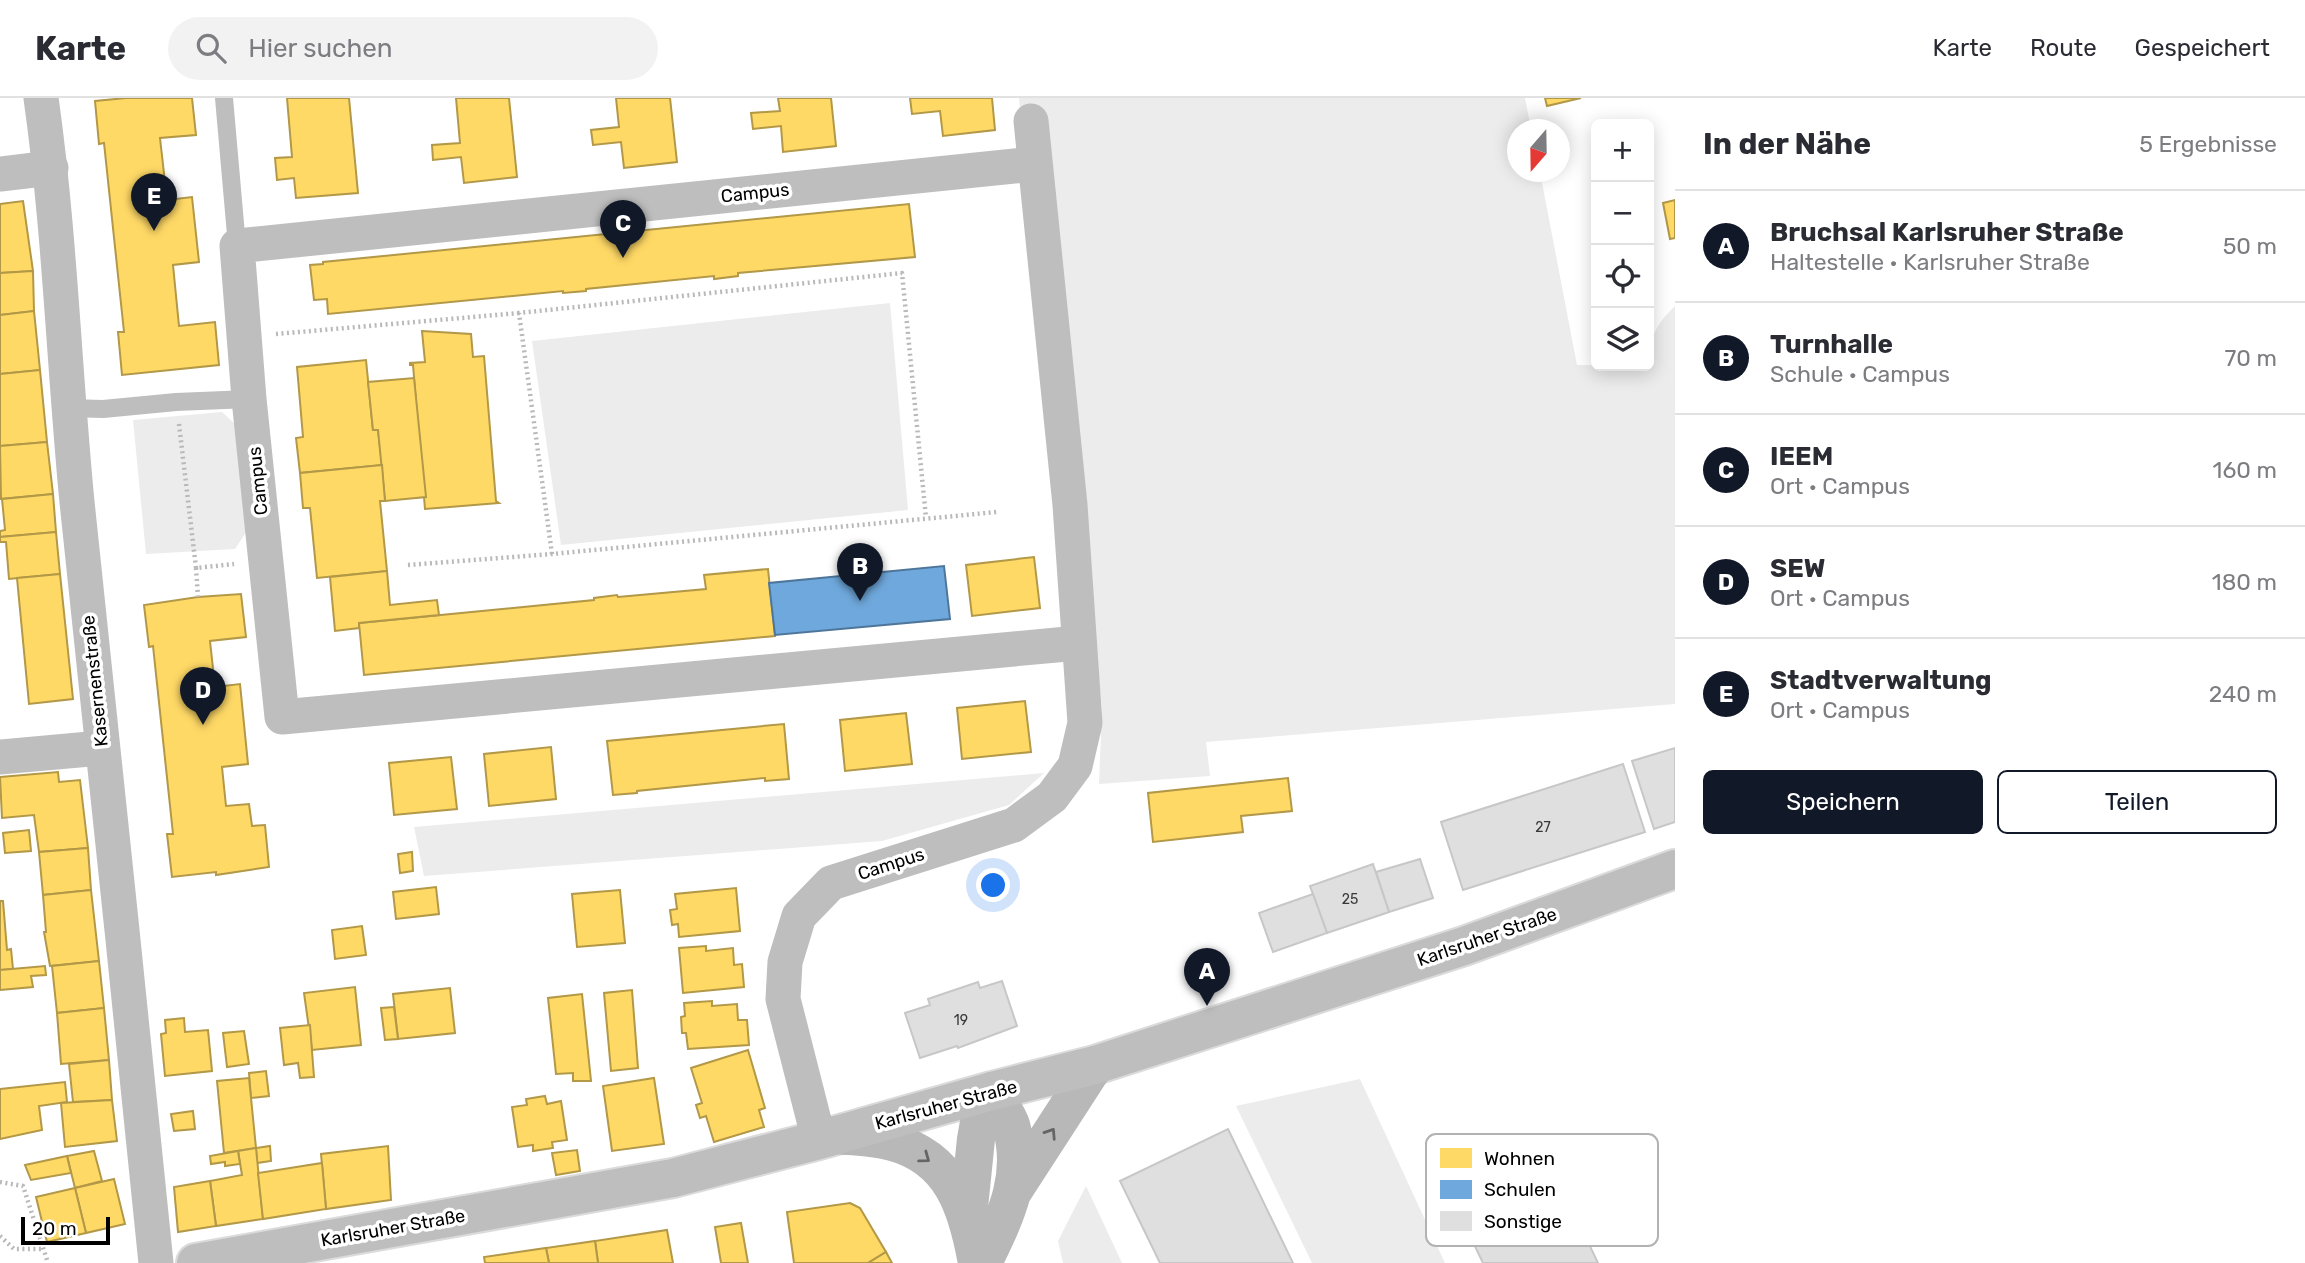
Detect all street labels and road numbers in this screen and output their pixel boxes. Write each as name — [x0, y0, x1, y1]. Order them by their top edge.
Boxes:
street label: Campus — [720, 178, 790, 208]
street label: Campus — [243, 446, 273, 516]
street label: Kasernenstraße — [77, 614, 113, 748]
street label: Campus — [855, 843, 927, 885]
street label: Karlsruher Straße — [1414, 903, 1560, 971]
street label: Karlsruher Straße — [873, 1075, 1019, 1135]
street label: Karlsruher Straße — [319, 1204, 467, 1252]

